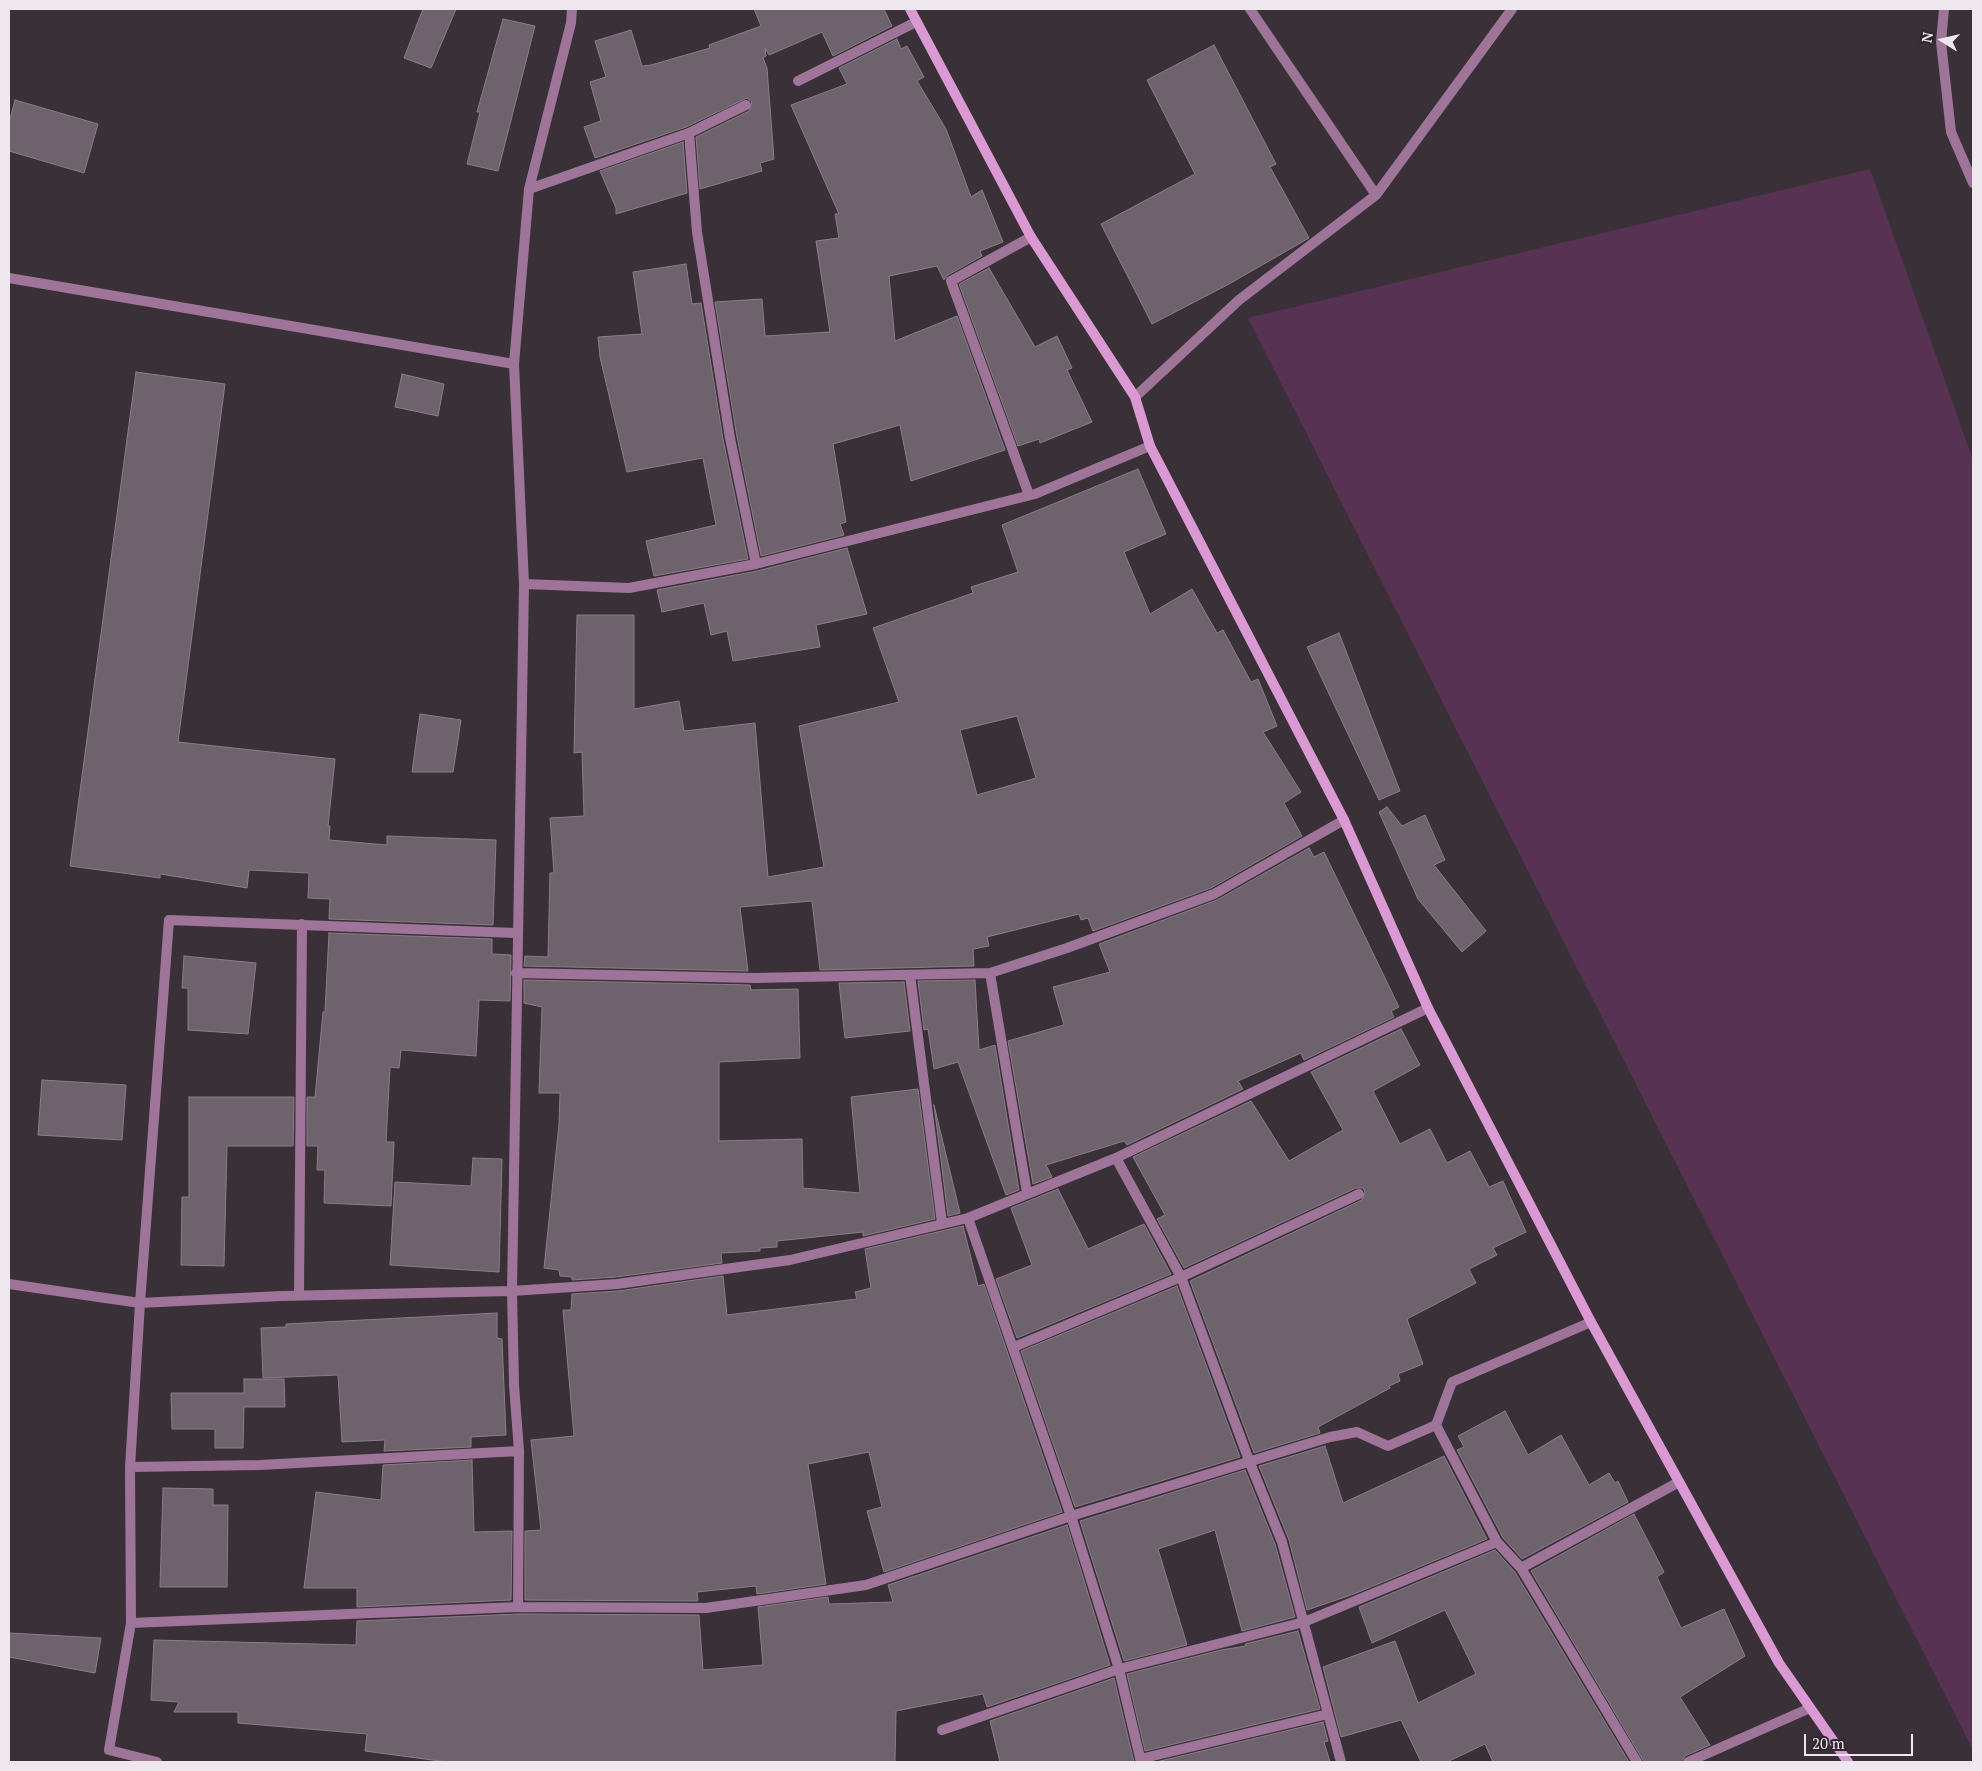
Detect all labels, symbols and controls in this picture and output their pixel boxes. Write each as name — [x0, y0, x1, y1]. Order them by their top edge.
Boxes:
north arrow — [1917, 15, 1967, 65]
text: N — [1916, 30, 1937, 44]
scale bar — [1807, 1724, 1916, 1756]
text: 20 m — [1812, 1733, 1845, 1753]

